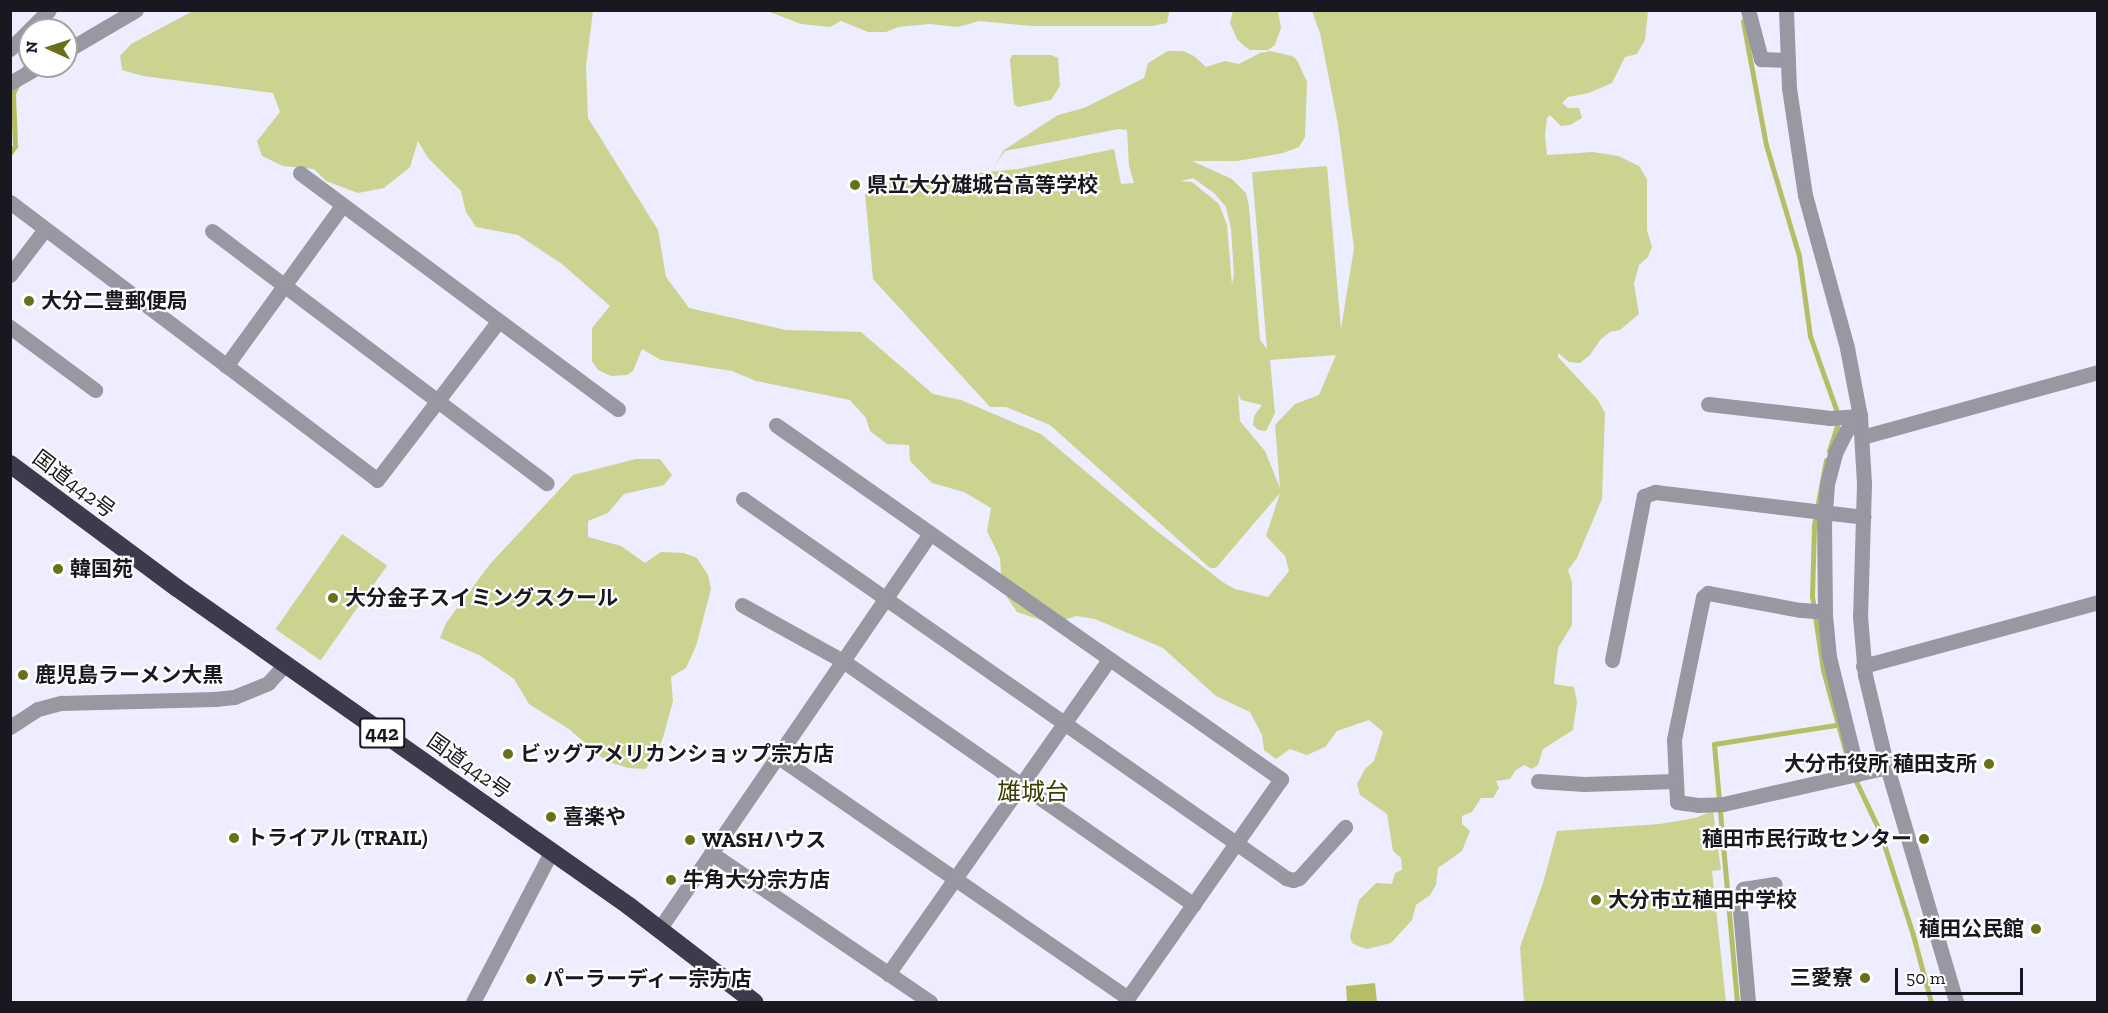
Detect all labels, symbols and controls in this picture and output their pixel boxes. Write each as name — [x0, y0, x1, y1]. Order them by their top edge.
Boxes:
north arrow — [18, 18, 78, 78]
text: N — [22, 41, 41, 54]
place label: 県立大分雄城台高等学校 — [867, 172, 1098, 198]
marker: 県立大分雄城台高等学校 — [848, 178, 862, 192]
place label: 大分二豊郵便局 — [41, 288, 188, 314]
marker: 大分二豊郵便局 — [22, 294, 36, 308]
street label: 国道442号 — [28, 445, 120, 523]
place label: 韓国苑 — [70, 556, 133, 582]
marker: 韓国苑 — [51, 562, 65, 576]
place label: 大分金子スイミングスクール — [345, 585, 618, 611]
marker: 大分金子スイミングスクール — [326, 591, 340, 605]
place label: 鹿児島ラーメン大黒 — [35, 662, 224, 688]
marker: 鹿児島ラーメン大黒 — [16, 668, 30, 682]
road number: 442 — [358, 716, 406, 750]
street label: 国道442号 — [422, 728, 516, 804]
place label: ビッグアメリカンショップ宗方店 — [520, 741, 835, 767]
marker: ビッグアメリカンショップ宗方店 — [501, 747, 515, 761]
place label: 大分市役所 稙田支所 — [1784, 751, 1977, 777]
marker: 大分市役所 稙田支所 — [1982, 757, 1996, 771]
district label: 雄城台 — [997, 778, 1069, 806]
place label: 喜楽や — [563, 804, 626, 830]
marker: 喜楽や — [544, 810, 558, 824]
place label: トライアル (TRAIL) — [246, 825, 427, 851]
place label: 稙田市民行政センター — [1702, 826, 1912, 852]
place label: WASHハウス — [702, 827, 826, 853]
marker: トライアル (TRAIL) — [227, 831, 241, 845]
marker: 稙田市民行政センター — [1917, 832, 1931, 846]
marker: WASHハウス — [683, 833, 697, 847]
place label: 牛角大分宗方店 — [683, 867, 830, 893]
marker: 牛角大分宗方店 — [664, 873, 678, 887]
place label: 大分市立稙田中学校 — [1608, 887, 1797, 913]
marker: 大分市立稙田中学校 — [1589, 893, 1603, 907]
place label: 稙田公民館 — [1919, 916, 2024, 942]
marker: 稙田公民館 — [2029, 922, 2043, 936]
scale bar — [1898, 956, 2026, 994]
place label: 三愛寮 — [1790, 965, 1853, 991]
place label: パーラーディー宗方店 — [543, 966, 753, 992]
text: 50 m — [1906, 967, 1945, 989]
marker: 三愛寮 — [1858, 971, 1872, 985]
marker: パーラーディー宗方店 — [524, 972, 538, 986]

